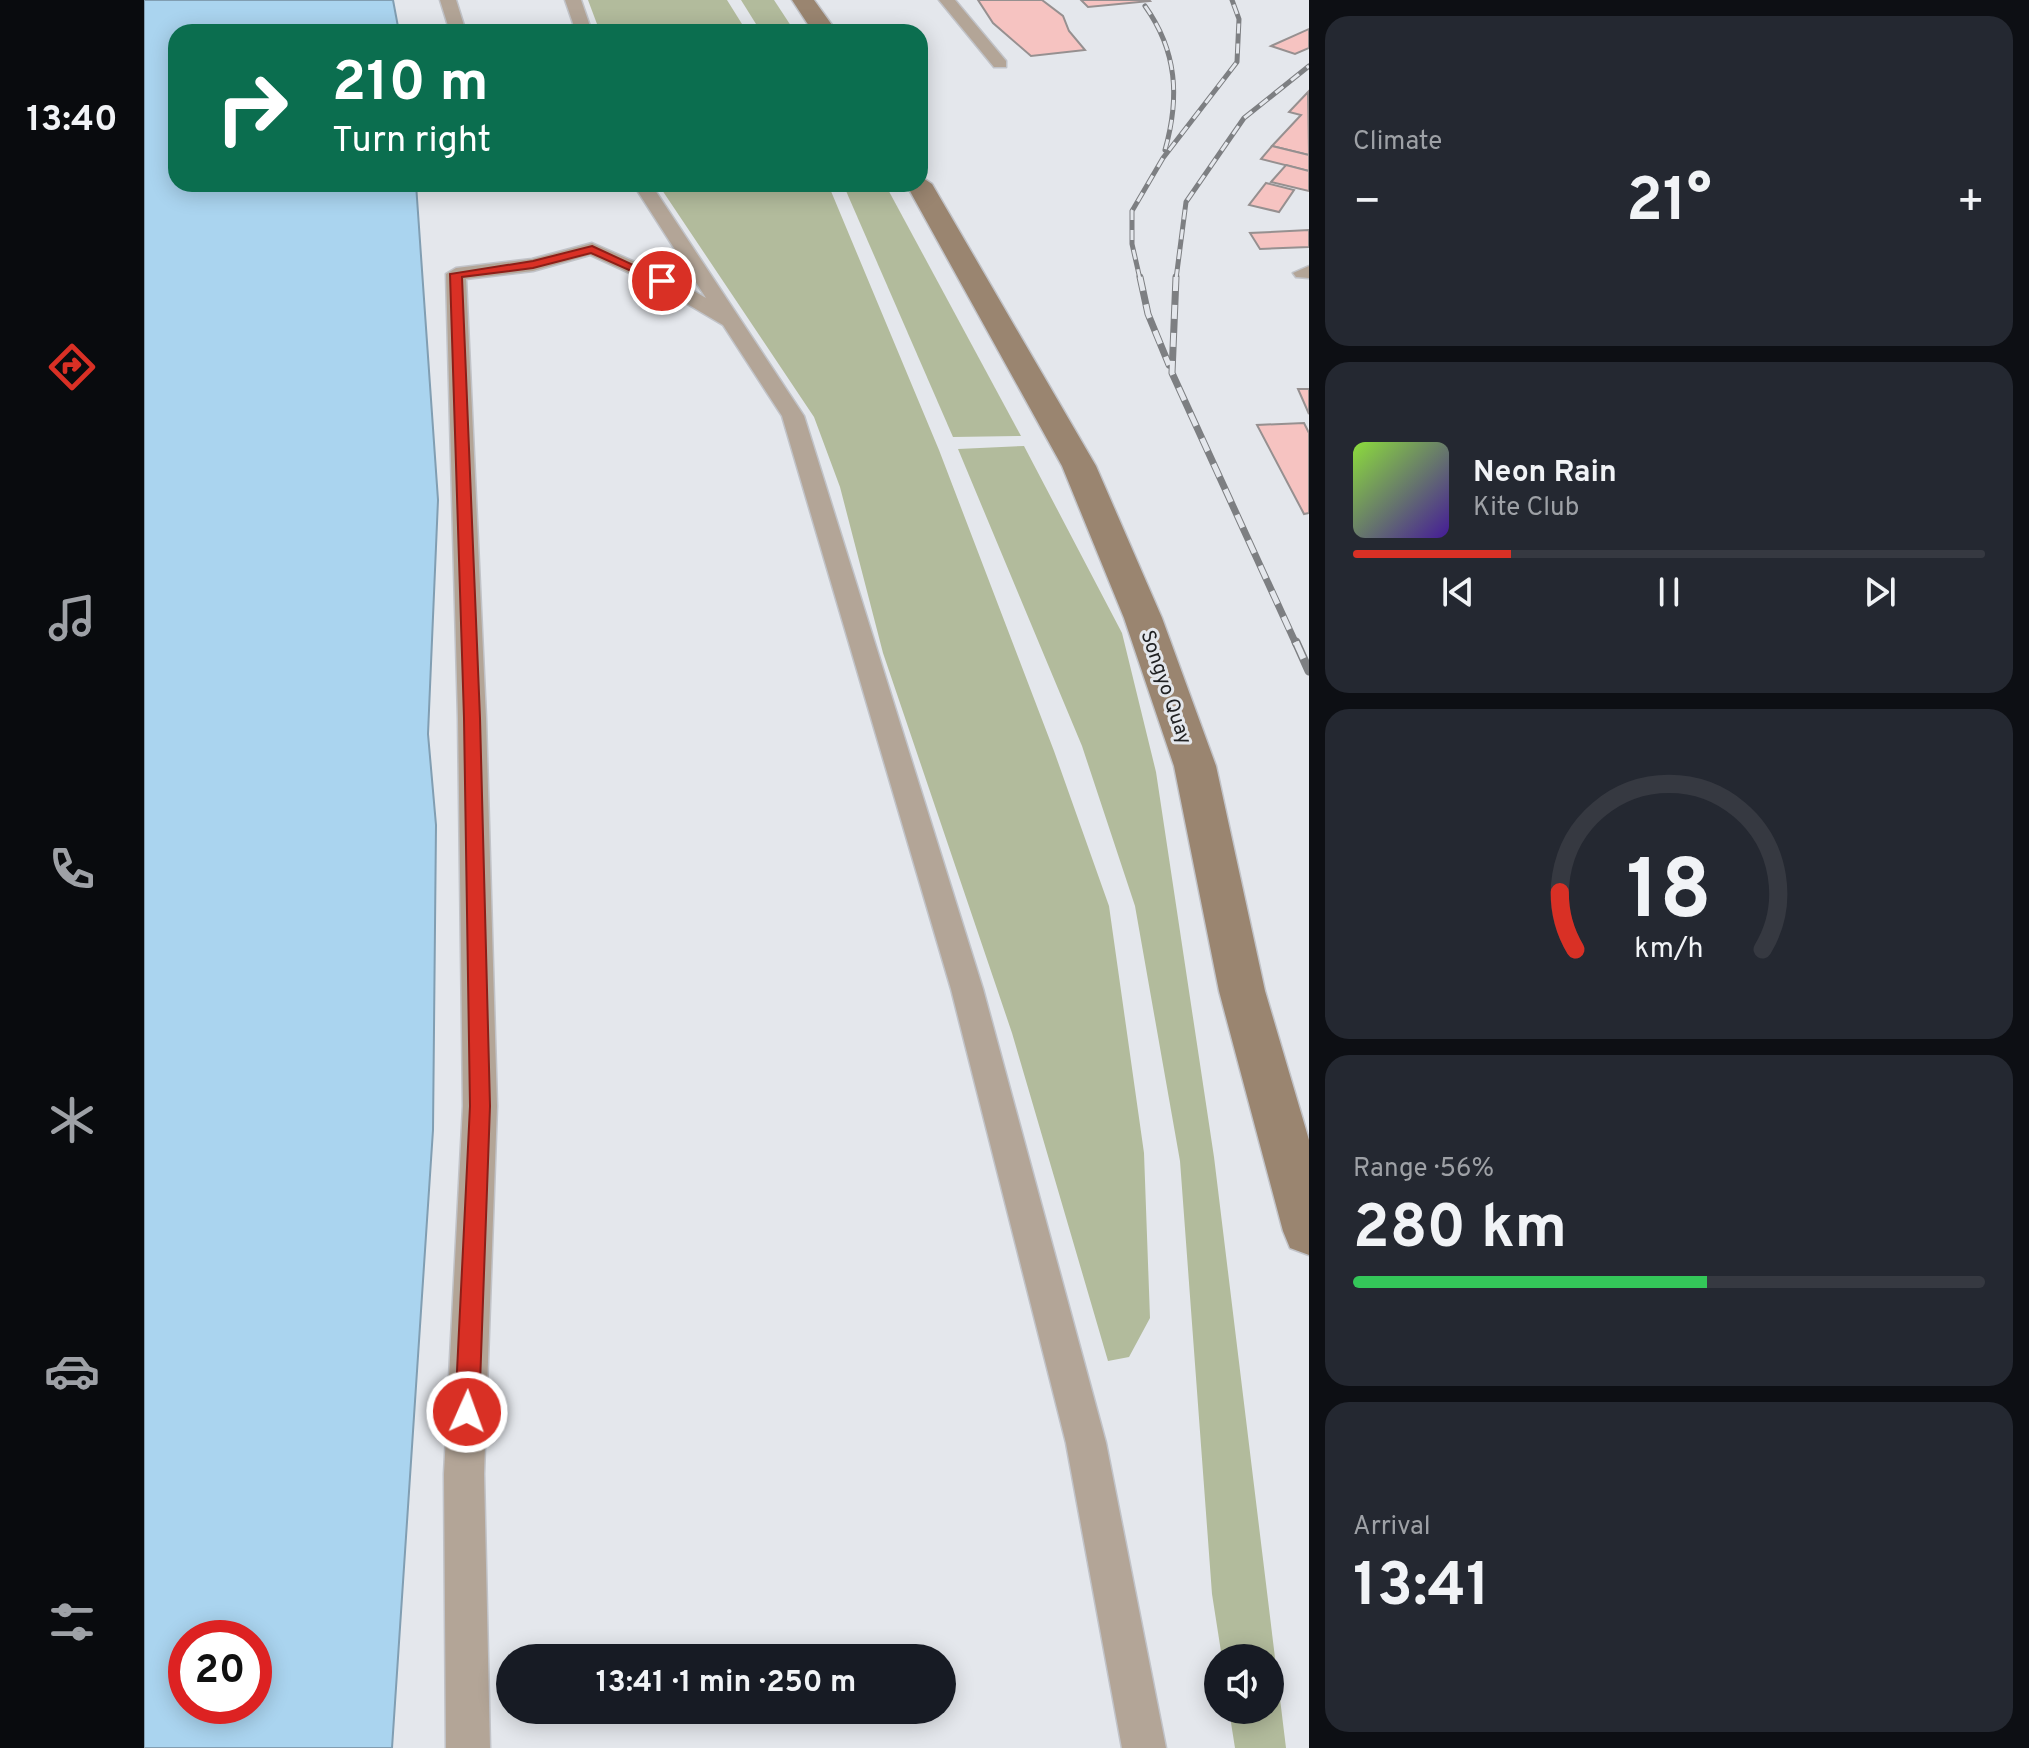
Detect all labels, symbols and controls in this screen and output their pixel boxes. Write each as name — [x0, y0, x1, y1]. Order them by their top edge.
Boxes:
text: 210 m — [332, 50, 489, 120]
icon: right — [200, 56, 304, 160]
text: 13:40 — [26, 98, 118, 144]
text: Turn right — [332, 119, 491, 165]
text: Climate — [1353, 126, 1442, 159]
text: 21° — [1626, 166, 1712, 242]
text: − — [1353, 176, 1381, 232]
text: + — [1957, 176, 1985, 232]
pin — [628, 247, 696, 315]
icon: arrive — [640, 259, 684, 303]
icon: directions — [44, 339, 100, 395]
text: Neon Rain — [1473, 455, 1617, 492]
text: Kite Club — [1473, 492, 1579, 525]
icon: previous — [1436, 570, 1480, 614]
icon: pause — [1647, 570, 1691, 614]
icon: next — [1858, 570, 1902, 614]
icon: music — [44, 590, 100, 646]
street label: Songyo Quay — [1133, 627, 1197, 748]
icon: phone — [44, 841, 100, 897]
text: 18 — [1626, 843, 1712, 948]
text: km/h — [1634, 932, 1704, 968]
icon: climate — [44, 1092, 100, 1148]
text: Range · 56% — [1353, 1153, 1494, 1186]
text: 280 km — [1353, 1193, 1567, 1269]
icon: car — [44, 1343, 100, 1399]
position arrow — [425, 1370, 509, 1454]
text: Arrival — [1353, 1511, 1431, 1544]
text: 13:41 — [1353, 1551, 1490, 1627]
icon: filters — [44, 1594, 100, 1650]
speed limit sign: 20 — [168, 1620, 272, 1724]
map controls — [1204, 1644, 1284, 1724]
button: sound — [1204, 1644, 1284, 1724]
text: 13:41 · 1 min · 250 m — [596, 1665, 856, 1702]

